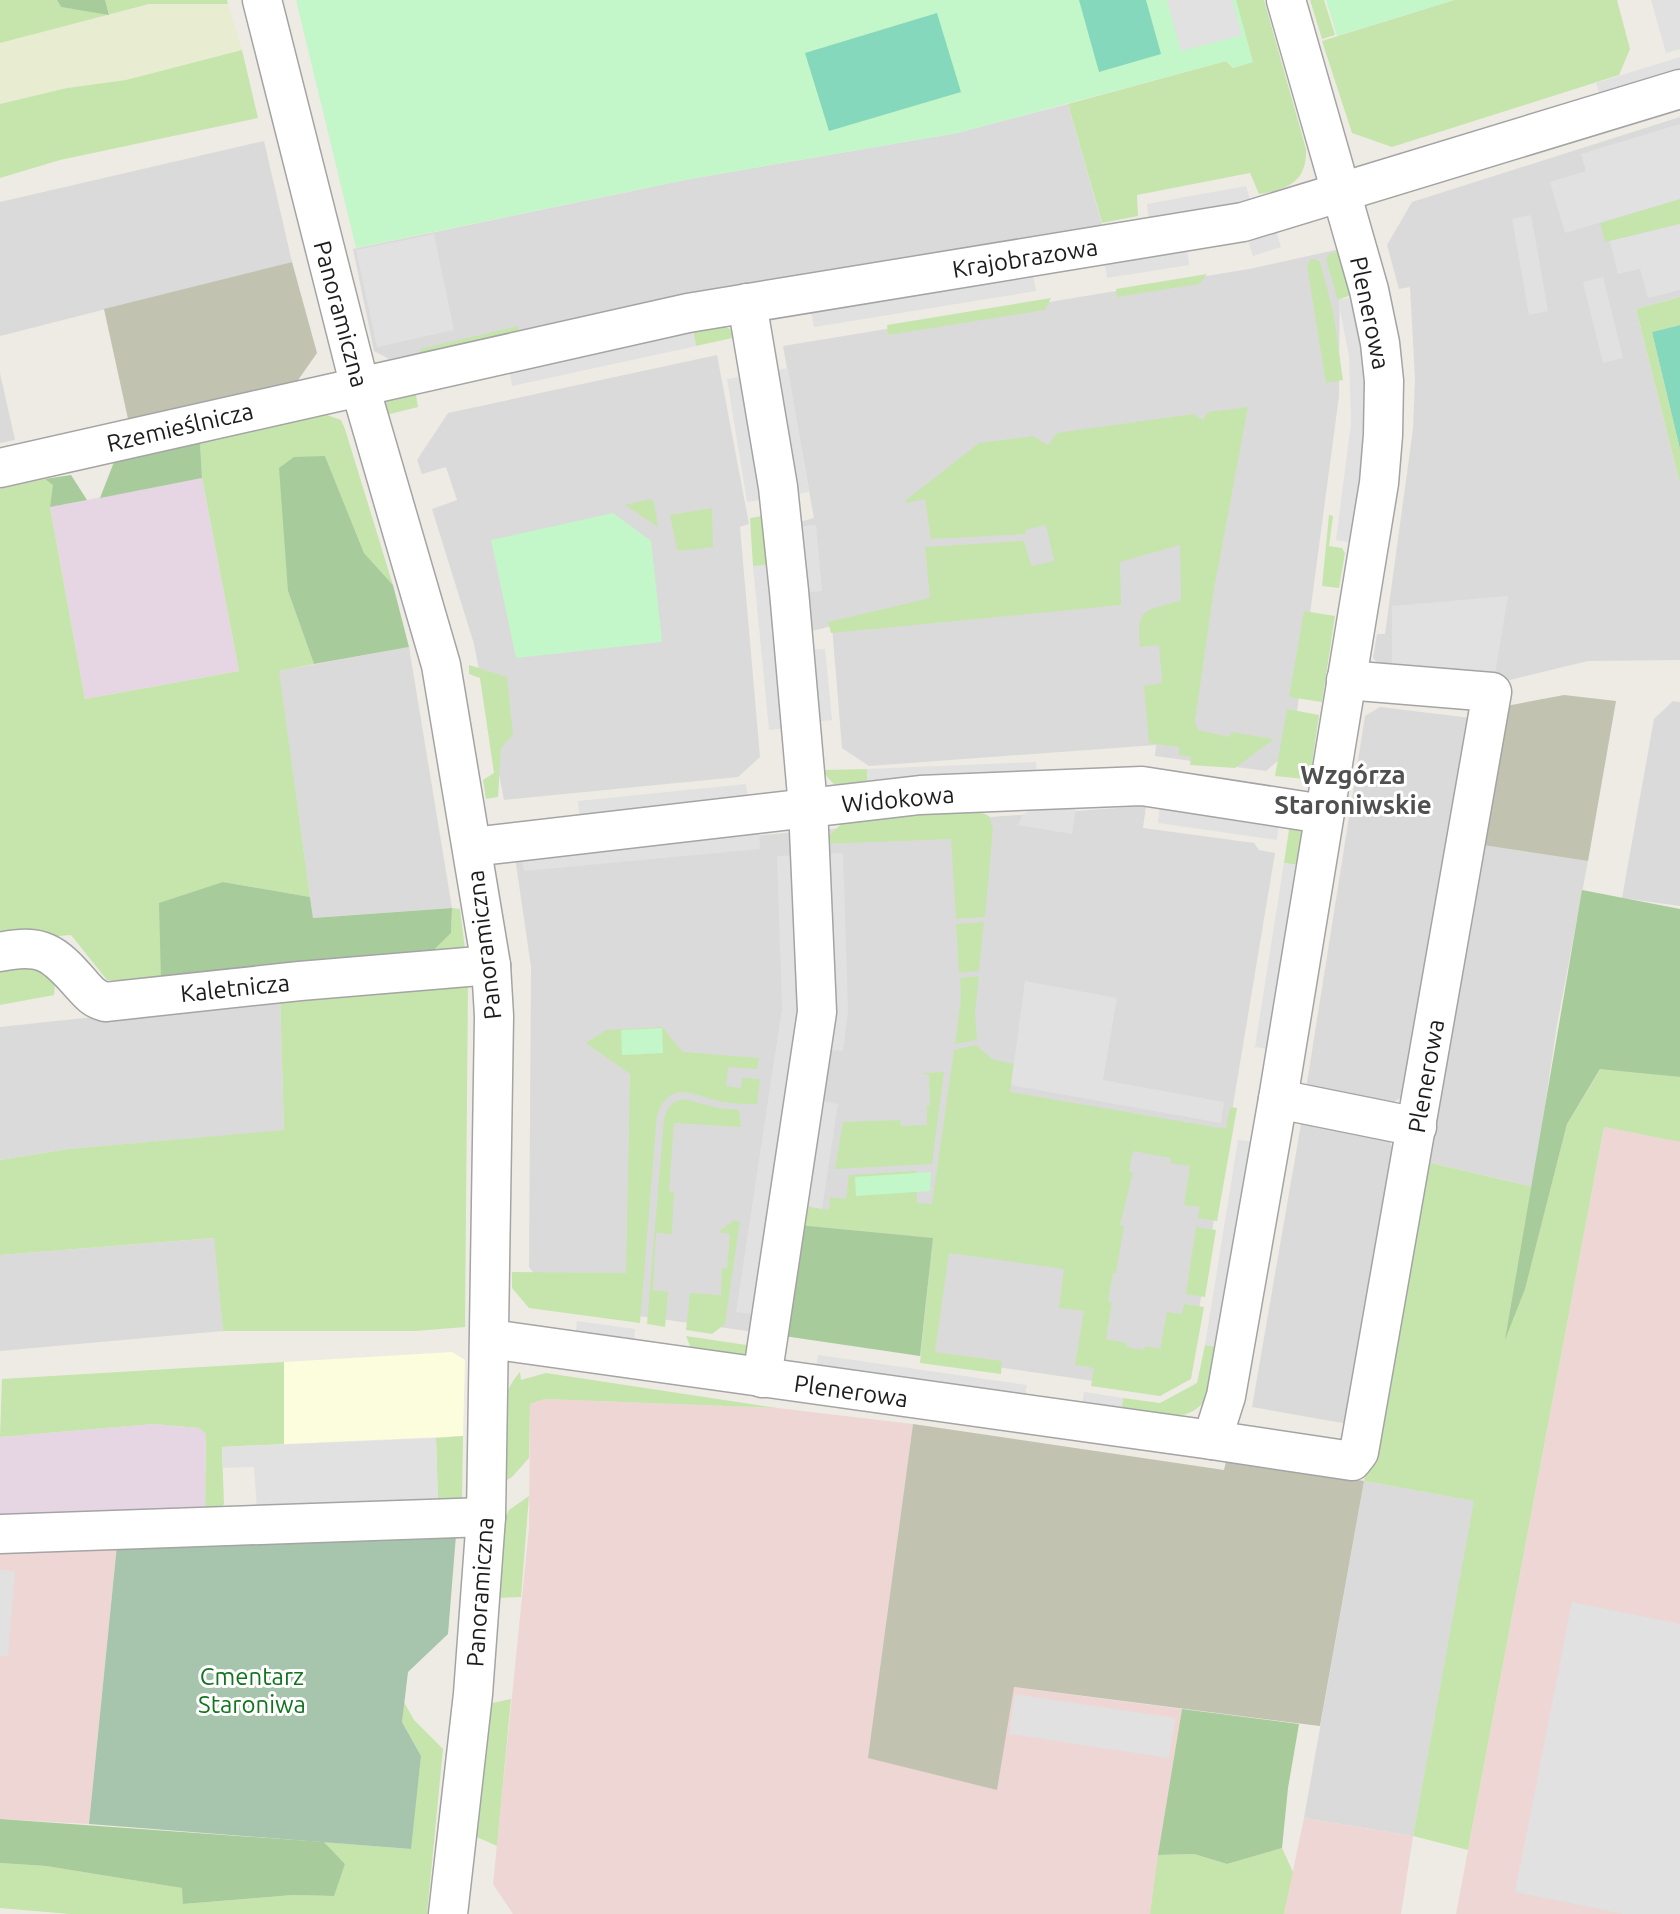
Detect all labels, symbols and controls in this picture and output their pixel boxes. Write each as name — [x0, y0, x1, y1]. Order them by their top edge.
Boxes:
street label: Krajobrazowa — [950, 233, 1100, 283]
street label: Panoramiczna — [308, 238, 374, 390]
street label: Plenerowa — [1345, 254, 1395, 372]
street label: Rzemieślnicza — [104, 397, 256, 457]
district label: Wzgórza Staroniwskie — [1274, 760, 1432, 819]
street label: Widokowa — [840, 781, 956, 817]
street label: Panoramiczna — [461, 869, 507, 1021]
street label: Kaletnicza — [179, 969, 291, 1007]
street label: Plenerowa — [1403, 1017, 1449, 1135]
street label: Plenerowa — [792, 1370, 910, 1412]
street label: Panoramiczna — [461, 1516, 499, 1668]
park label: Cmentarz Staroniwa — [198, 1663, 306, 1718]

